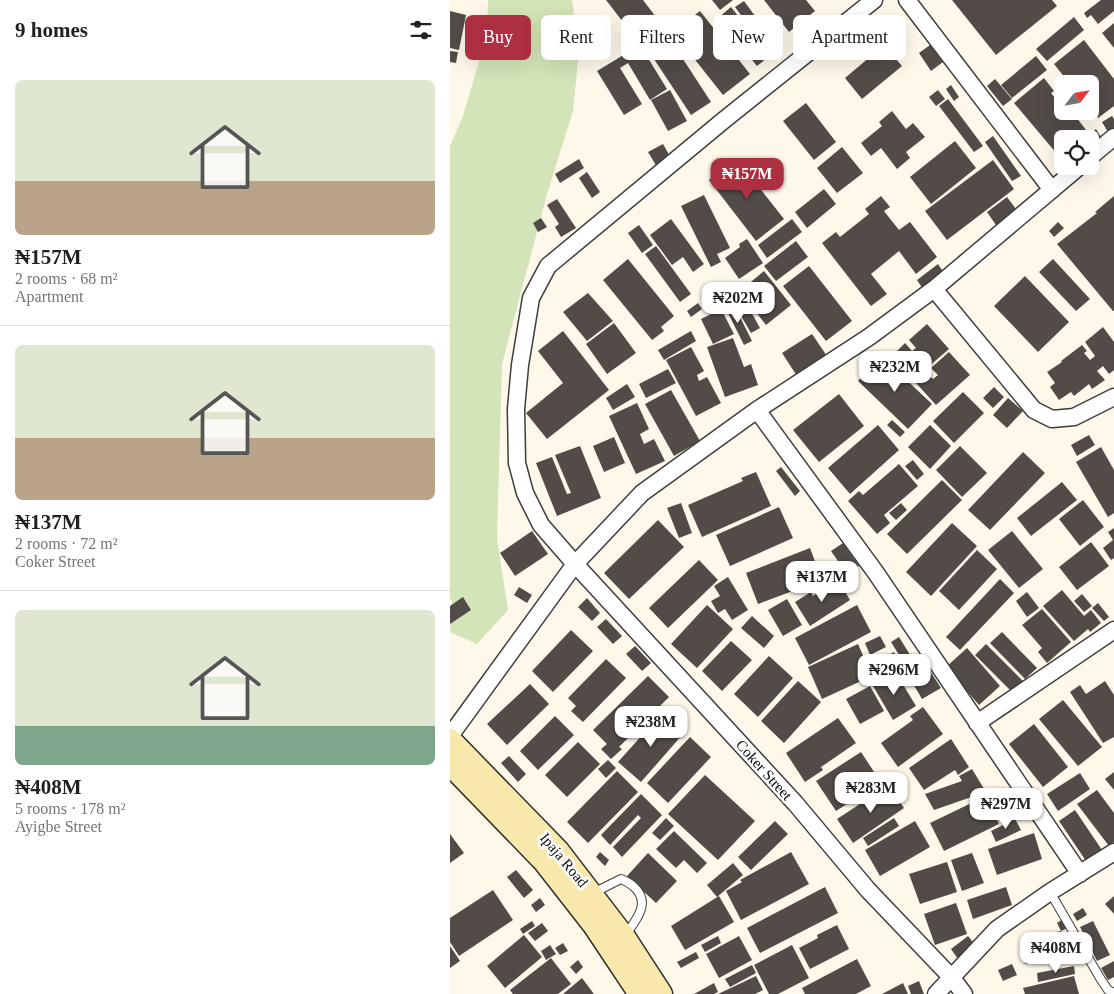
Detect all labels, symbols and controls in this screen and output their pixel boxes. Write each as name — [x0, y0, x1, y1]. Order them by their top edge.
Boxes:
chip: Buy — [465, 15, 531, 60]
chip: Rent — [541, 15, 611, 60]
chip: Filters — [621, 15, 703, 60]
chip: New — [713, 15, 783, 60]
chip: Apartment — [793, 15, 906, 60]
icon: filters — [407, 16, 435, 44]
text: 9 homes — [15, 18, 88, 42]
north arrow — [1054, 75, 1099, 120]
map controls — [1054, 75, 1099, 175]
icon: home — [180, 112, 270, 202]
button: locate — [1054, 130, 1099, 175]
pin: ₦157M — [712, 158, 782, 200]
text: ₦157M — [722, 165, 772, 182]
text: ₦157M — [15, 245, 82, 269]
text: 2 rooms · 68 m² — [15, 270, 118, 287]
pin: ₦202M — [703, 282, 773, 324]
text: Apartment — [15, 288, 83, 305]
text: ₦202M — [713, 289, 763, 306]
pin: ₦232M — [860, 350, 930, 393]
text: ₦232M — [870, 358, 920, 375]
icon: home — [180, 378, 270, 468]
text: ₦137M — [15, 510, 82, 534]
text: 2 rooms · 72 m² — [15, 535, 118, 552]
text: Coker Street — [15, 553, 95, 570]
pin: ₦137M — [787, 560, 857, 603]
text: ₦137M — [797, 568, 847, 585]
icon: home — [180, 643, 270, 733]
pin: ₦296M — [859, 654, 929, 696]
text: ₦296M — [869, 661, 919, 678]
pin: ₦238M — [616, 706, 686, 748]
text: ₦238M — [626, 713, 676, 730]
street label: Coker Street — [733, 737, 796, 804]
pin: ₦283M — [836, 772, 906, 814]
text: ₦408M — [15, 775, 82, 799]
text: ₦283M — [846, 779, 896, 796]
pin: ₦297M — [971, 788, 1041, 830]
text: ₦297M — [981, 795, 1031, 812]
text: 5 rooms · 178 m² — [15, 800, 126, 817]
text: Ayigbe Street — [15, 818, 102, 835]
street label: Ipaja Road — [537, 830, 591, 891]
pin: ₦408M — [1021, 932, 1091, 974]
text: ₦408M — [1031, 939, 1081, 956]

